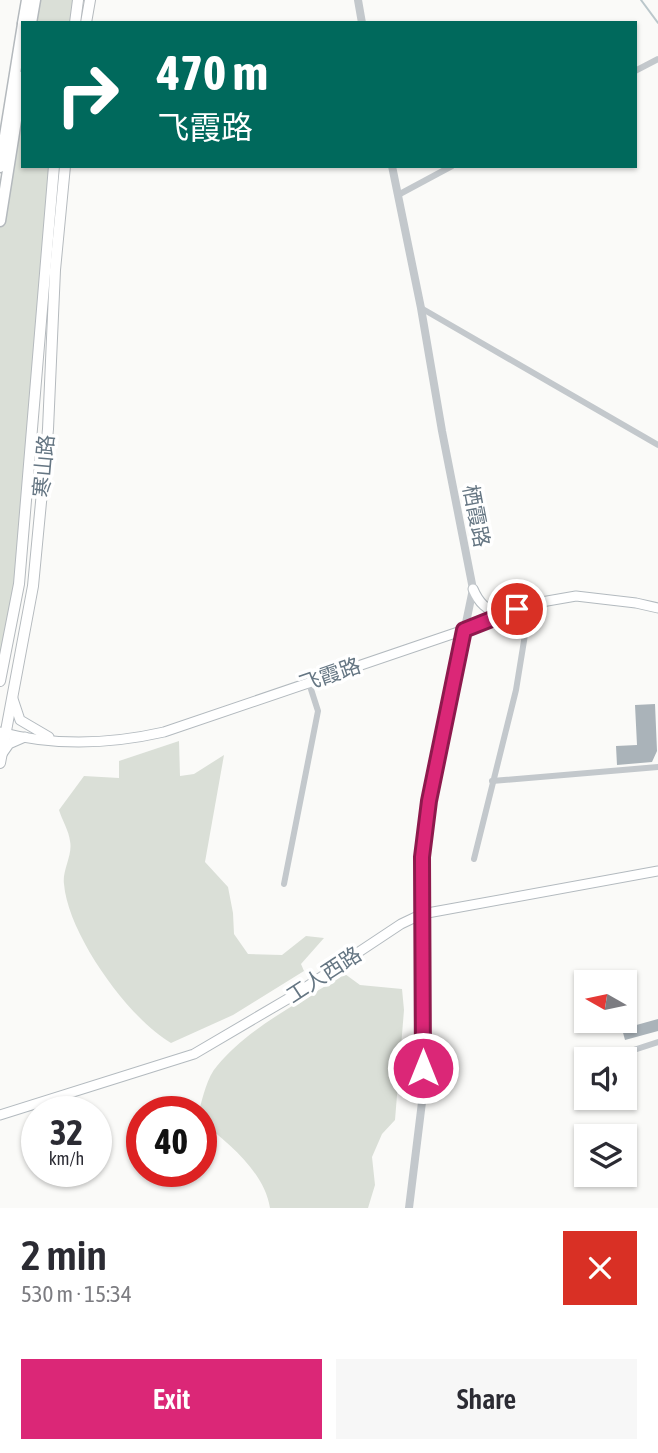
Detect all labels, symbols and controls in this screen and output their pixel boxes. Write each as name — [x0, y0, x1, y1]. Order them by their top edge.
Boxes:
text: 470 m — [157, 44, 268, 100]
icon: right — [42, 49, 133, 140]
text: 飞霞路 — [157, 109, 253, 146]
street label: 寒山路 — [28, 433, 58, 498]
street label: 栖霞路 — [459, 483, 495, 549]
pin — [487, 579, 547, 639]
icon: arrive — [498, 590, 536, 628]
street label: 飞霞路 — [296, 652, 363, 696]
street label: 工人西路 — [282, 941, 365, 1007]
north arrow — [574, 970, 637, 1032]
map controls — [574, 970, 637, 1187]
position arrow — [386, 1031, 460, 1105]
button: sound — [574, 1047, 637, 1110]
speed limit sign: 40 — [126, 1096, 217, 1187]
text: 32 — [50, 1112, 83, 1152]
button: layers — [574, 1124, 637, 1187]
text: km/h — [49, 1148, 84, 1169]
text: 2 min — [21, 1231, 107, 1279]
button: close — [563, 1231, 637, 1305]
text: 530 m · 15:34 — [21, 1281, 132, 1307]
button: Exit — [21, 1359, 322, 1439]
button: Share — [336, 1359, 637, 1439]

